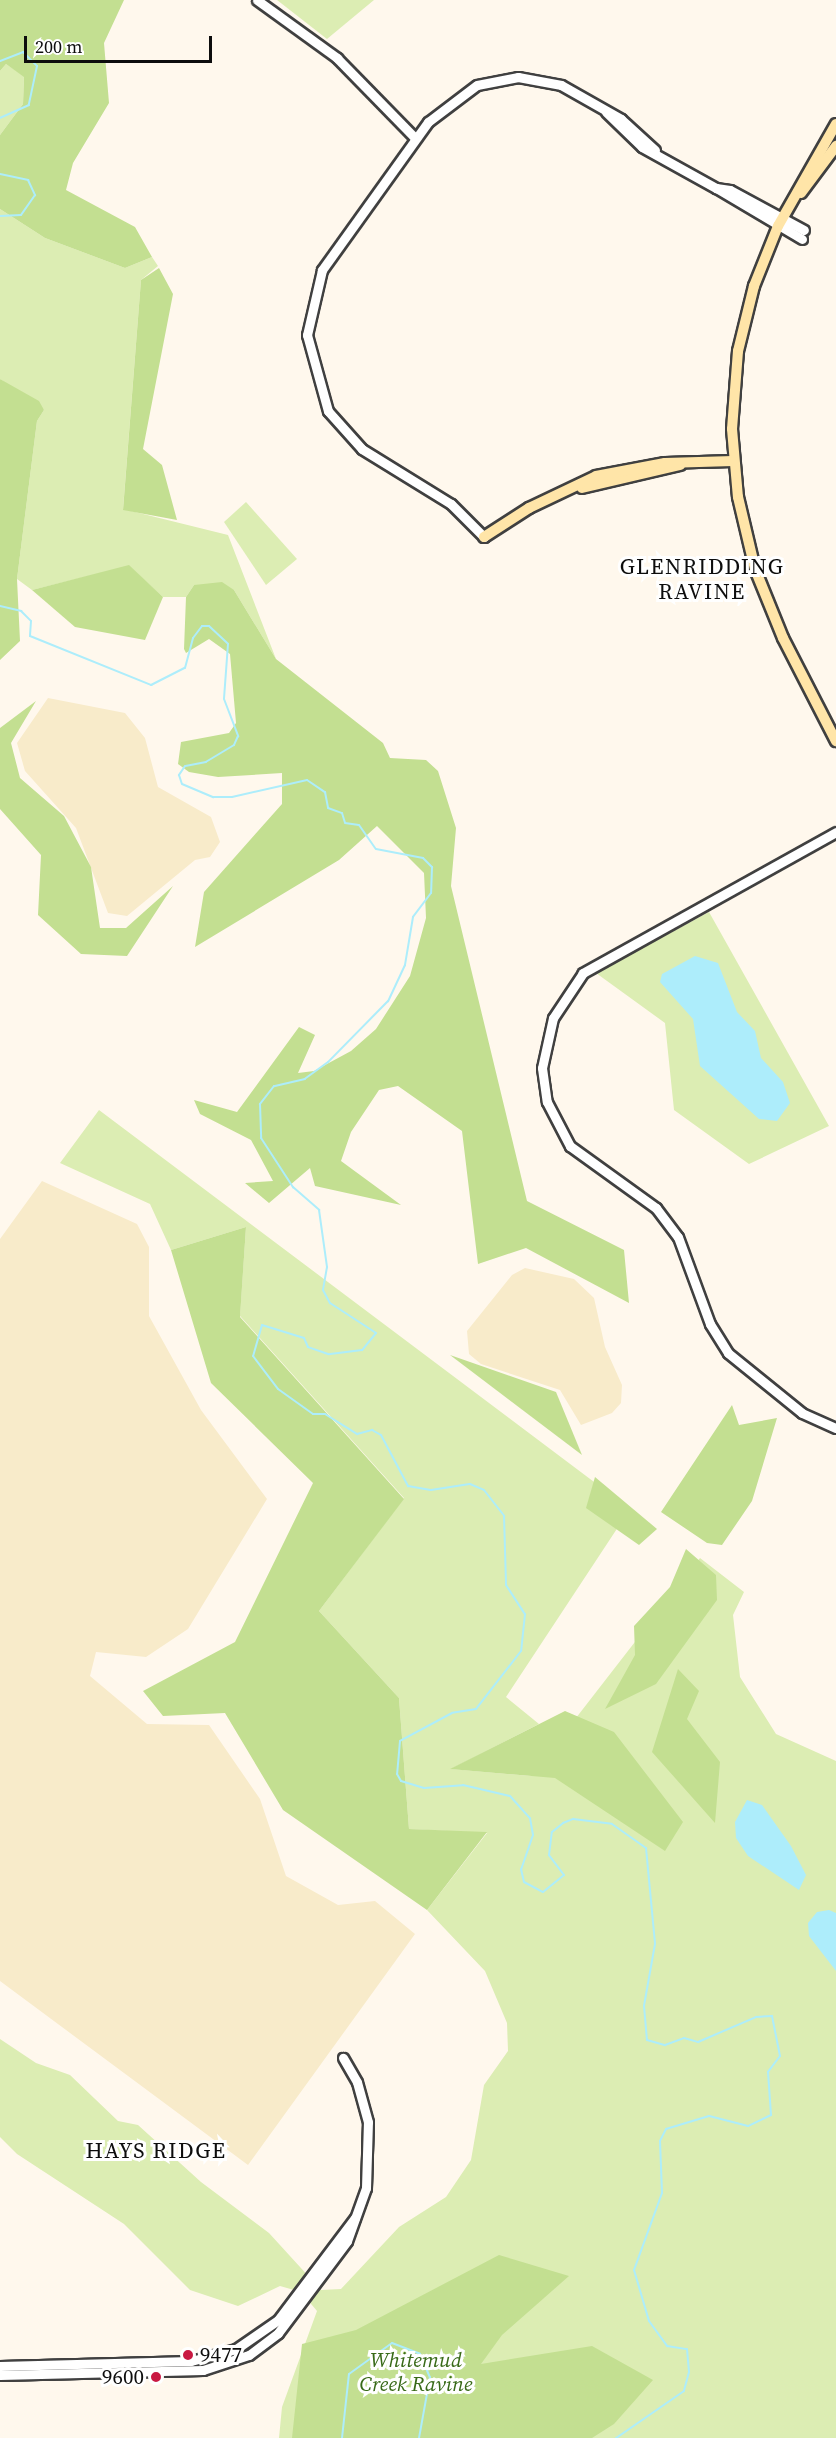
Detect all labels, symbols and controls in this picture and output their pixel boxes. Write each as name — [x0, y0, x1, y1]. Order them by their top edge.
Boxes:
scale bar — [27, 24, 214, 62]
text: 200 m — [35, 34, 82, 59]
district label: GLENRIDDING RAVINE — [620, 553, 784, 604]
district label: HAYS RIDGE — [86, 2138, 226, 2164]
place label: 9477 — [200, 2342, 242, 2368]
park label: Whitemud Creek Ravine — [360, 2347, 472, 2397]
marker: 9477 — [181, 2348, 195, 2362]
place label: 9600 — [102, 2364, 144, 2390]
marker: 9600 — [149, 2370, 163, 2384]

